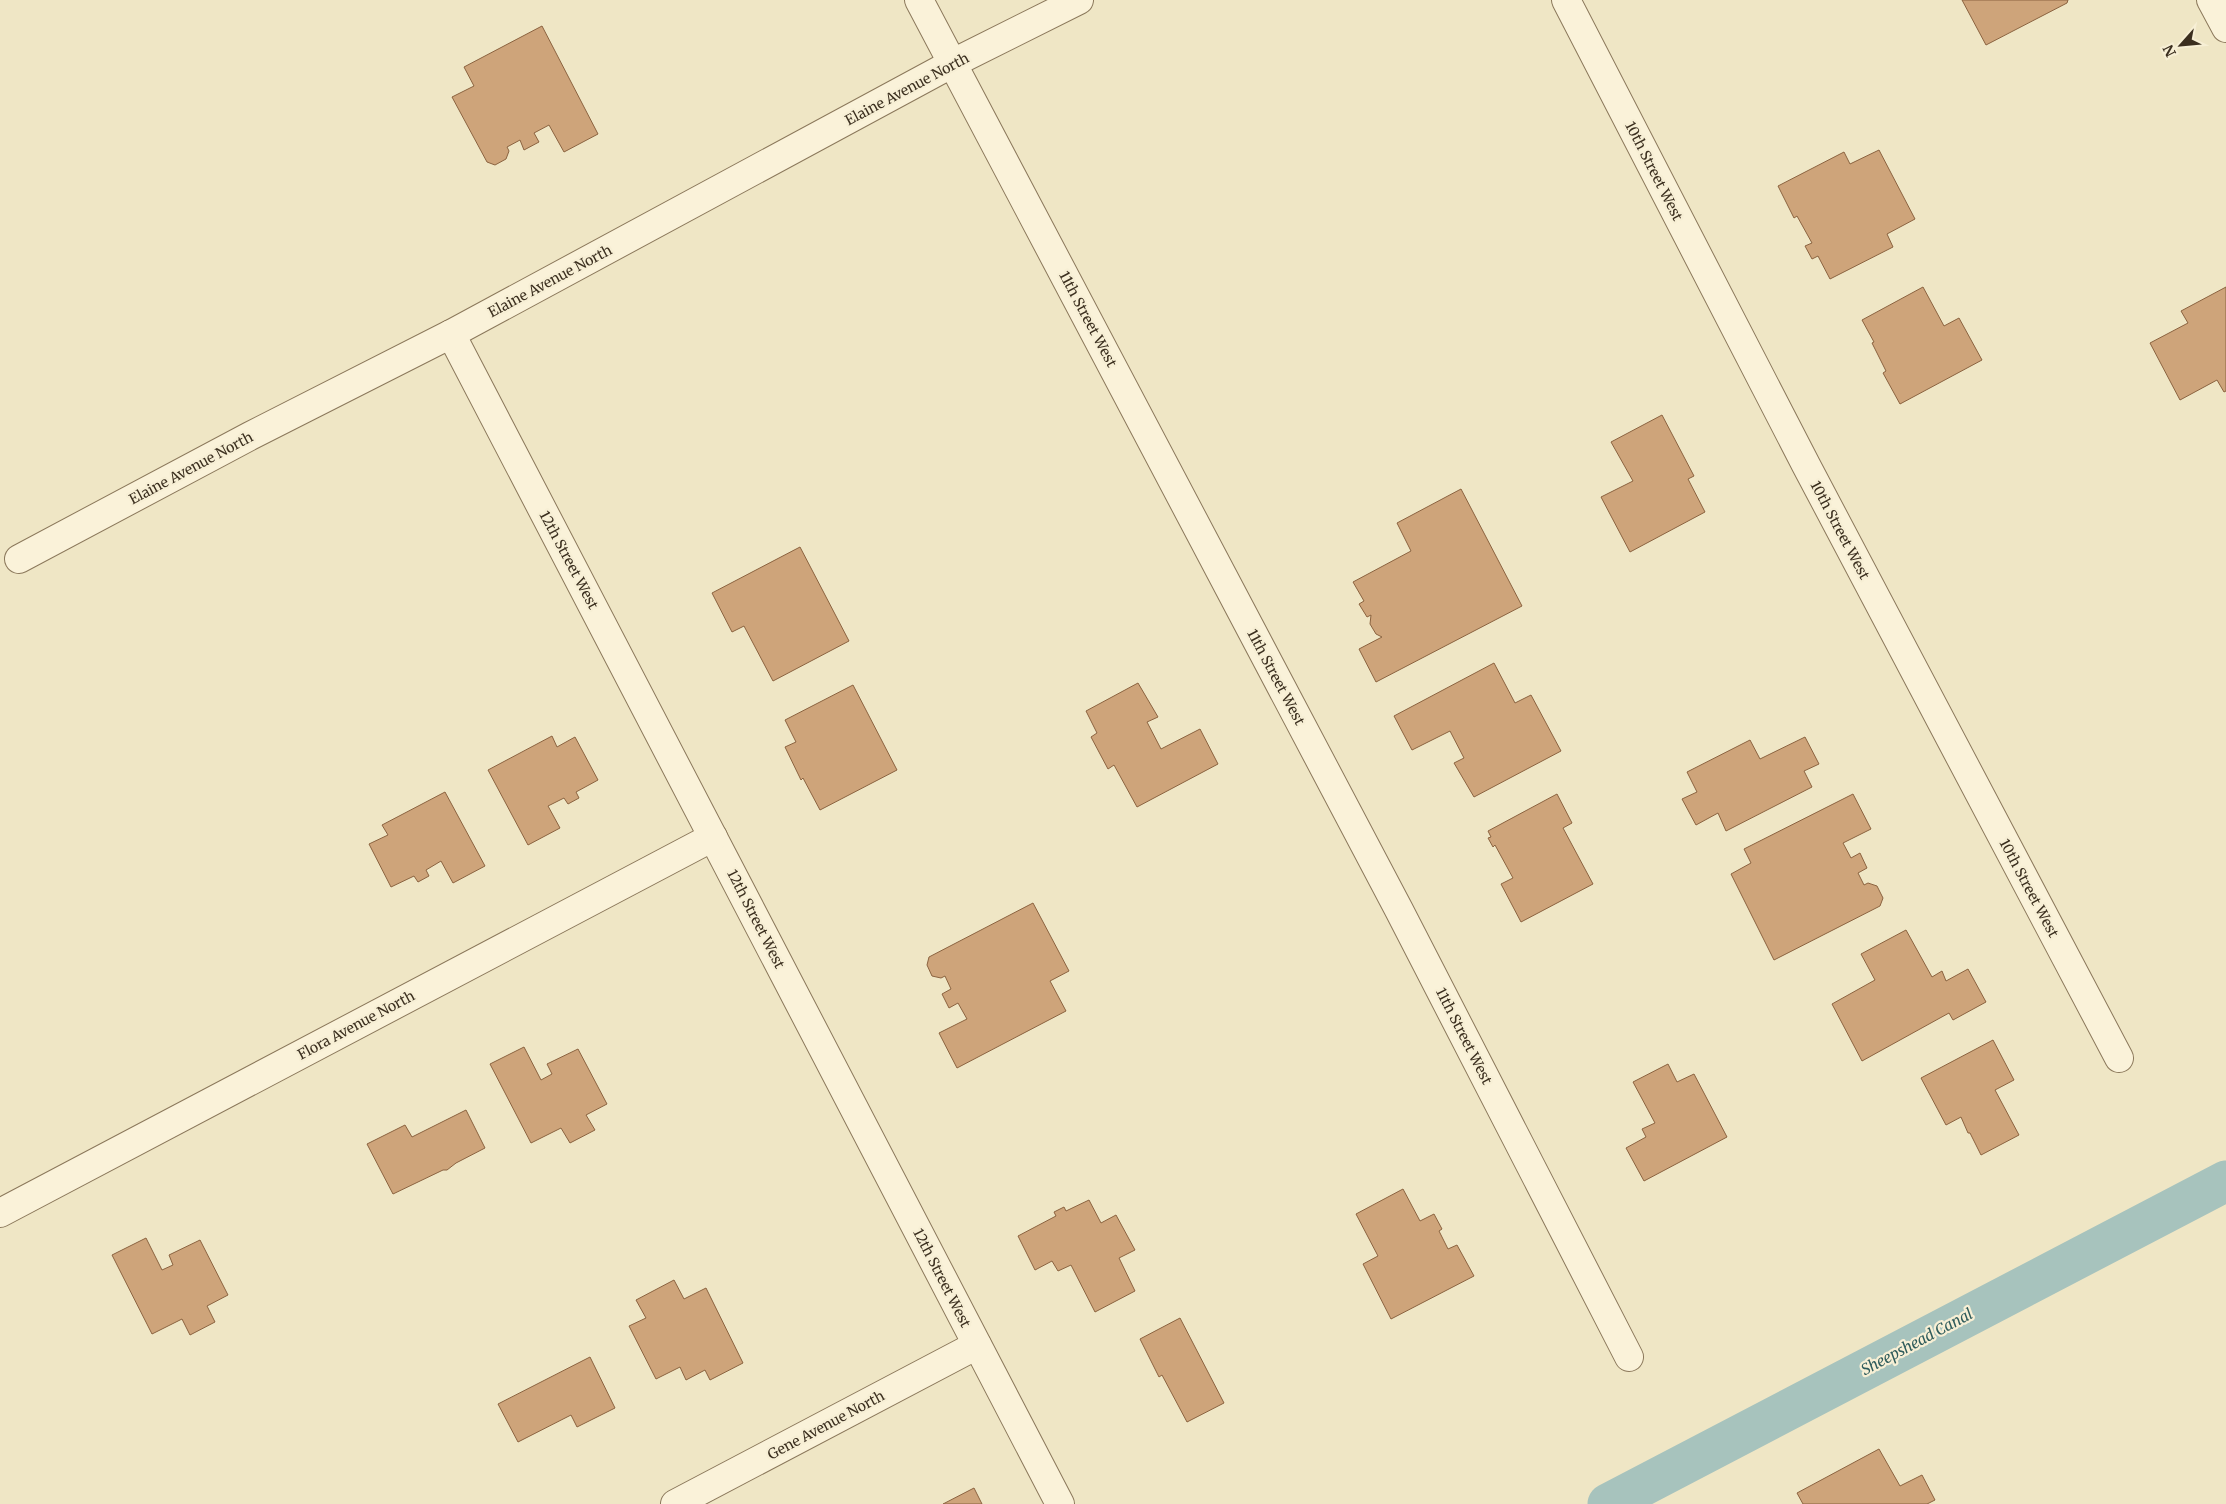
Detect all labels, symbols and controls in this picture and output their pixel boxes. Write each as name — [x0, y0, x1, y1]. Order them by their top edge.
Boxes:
north arrow — [2156, 20, 2206, 70]
text: N — [2159, 42, 2180, 60]
street label: Elaine Avenue North — [842, 49, 972, 129]
street label: 10th Street West — [1621, 118, 1687, 224]
street label: Elaine Avenue North — [485, 241, 615, 321]
street label: 11th Street West — [1055, 268, 1121, 371]
street label: Elaine Avenue North — [126, 428, 256, 508]
street label: 10th Street West — [1806, 478, 1874, 583]
street label: 12th Street West — [536, 508, 603, 613]
street label: 11th Street West — [1243, 626, 1309, 729]
street label: 10th Street West — [1995, 836, 2063, 941]
street label: 12th Street West — [723, 866, 789, 972]
street label: 11th Street West — [1432, 985, 1496, 1088]
street label: Flora Avenue North — [294, 986, 418, 1064]
street label: 12th Street West — [909, 1225, 975, 1331]
water label: Sheepshead Canal — [1858, 1304, 1976, 1379]
street label: Gene Avenue North — [764, 1387, 888, 1463]

